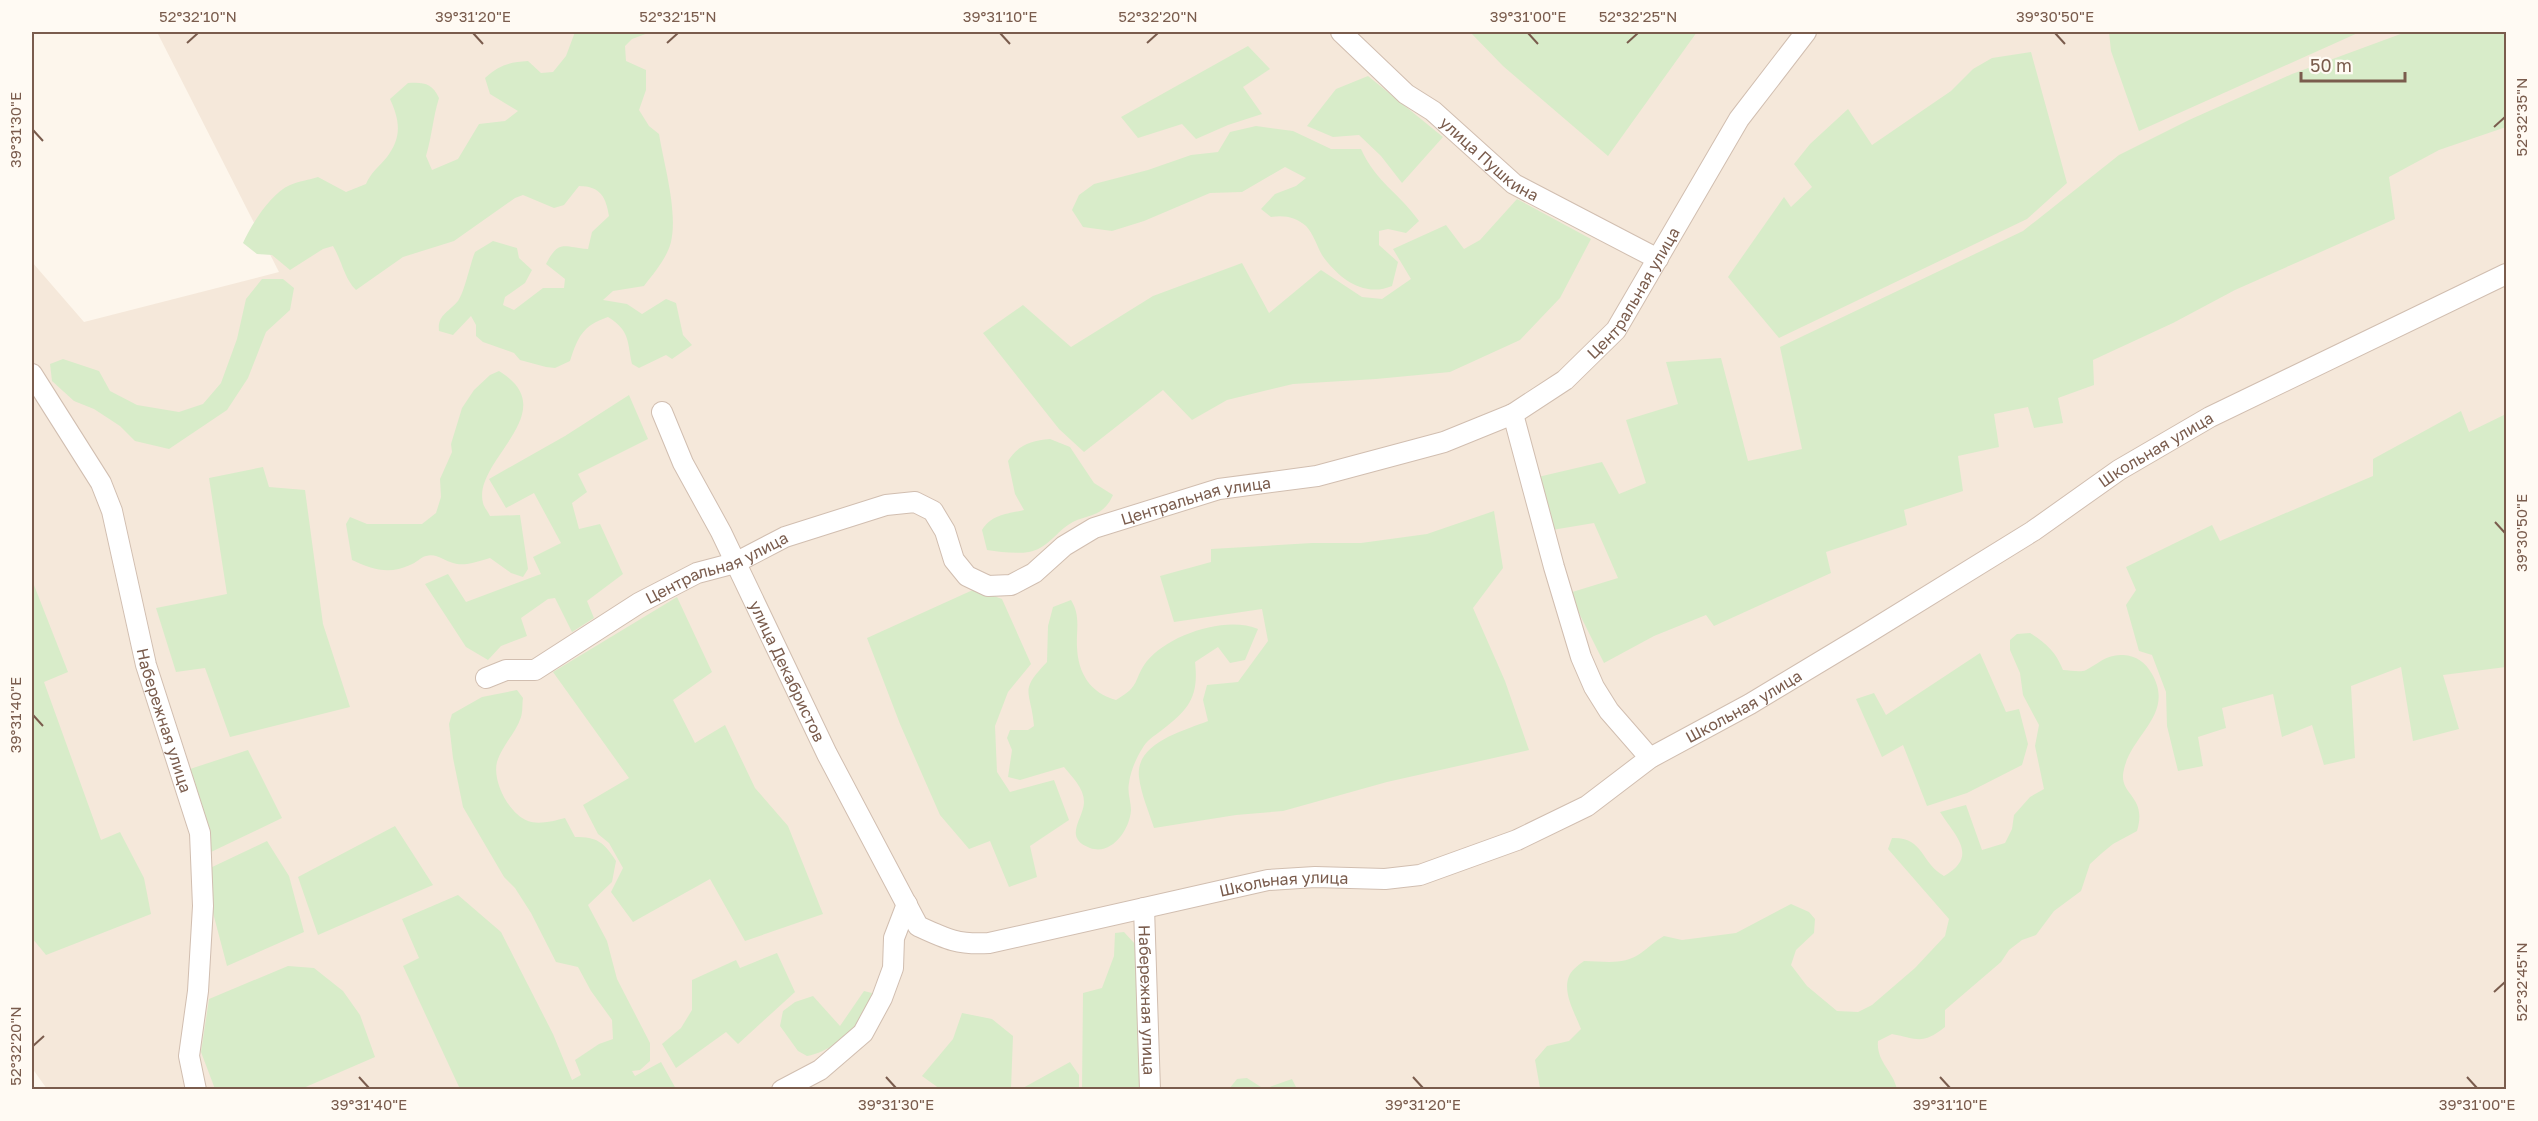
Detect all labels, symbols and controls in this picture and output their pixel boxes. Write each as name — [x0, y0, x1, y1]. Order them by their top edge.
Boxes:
text: 52°32'10"N — [159, 7, 237, 25]
text: 39°31'20"E — [435, 7, 511, 25]
text: 52°32'15"N — [639, 7, 717, 25]
text: 39°31'10"E — [963, 7, 1037, 25]
text: 52°32'20"N — [1118, 7, 1198, 25]
text: 39°31'00"E — [1490, 7, 1566, 25]
text: 52°32'25"N — [1599, 7, 1677, 25]
text: 39°30'50"E — [2016, 7, 2094, 25]
scale bar — [2301, 45, 2404, 83]
text: 50 m — [2310, 54, 2352, 76]
text: 52°32'35"N — [2512, 78, 2530, 156]
text: 39°31'30"E — [6, 92, 24, 168]
street label: улица Пушкина — [1436, 112, 1542, 205]
street label: Центральная улица — [1583, 223, 1684, 363]
street label: Школьная улица — [2094, 407, 2217, 492]
street label: Центральная улица — [1118, 472, 1272, 529]
text: 39°30'50"E — [2512, 494, 2530, 572]
street label: Центральная улица — [642, 527, 791, 608]
street label: улица Декабристов — [745, 597, 830, 745]
street label: Набережная улица — [133, 646, 196, 795]
street label: Школьная улица — [1682, 665, 1805, 747]
text: 39°31'40"E — [6, 677, 24, 753]
street label: Школьная улица — [1217, 867, 1349, 901]
street label: Набережная улица — [1135, 924, 1160, 1076]
text: 52°32'45"N — [2512, 942, 2530, 1022]
text: 52°32'20"N — [6, 1006, 24, 1086]
text: 39°31'40"E — [331, 1095, 407, 1113]
text: 39°31'30"E — [858, 1095, 934, 1113]
text: 39°31'20"E — [1385, 1095, 1461, 1113]
text: 39°31'10"E — [1913, 1095, 1987, 1113]
text: 39°31'00"E — [2439, 1095, 2515, 1113]

